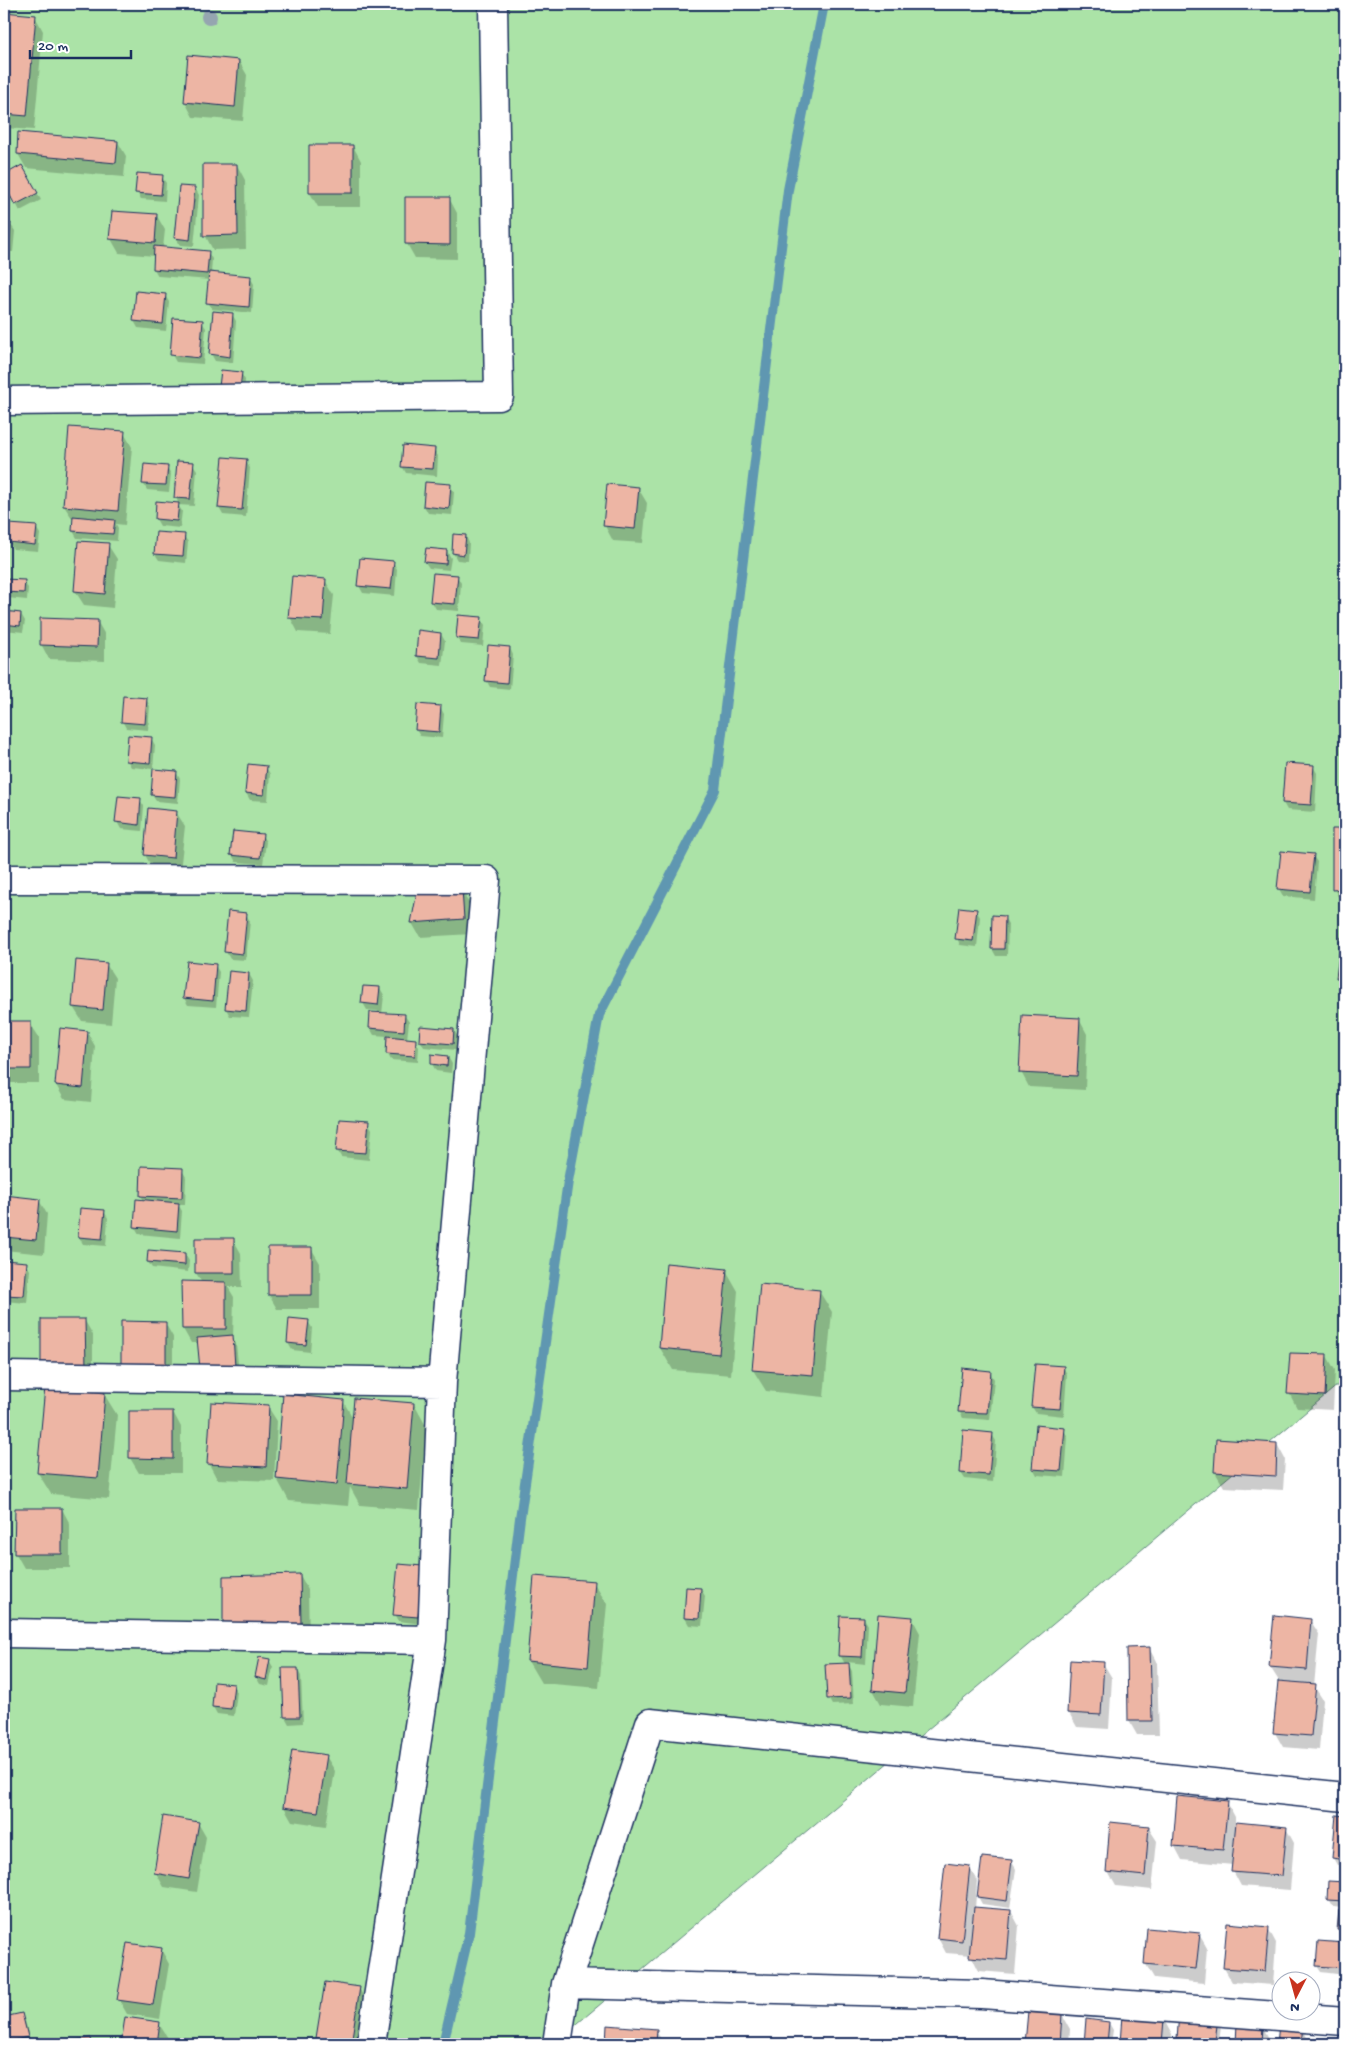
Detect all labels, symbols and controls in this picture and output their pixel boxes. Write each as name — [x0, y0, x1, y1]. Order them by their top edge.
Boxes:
scale bar — [30, 28, 131, 60]
text: 20 m — [38, 38, 68, 56]
north arrow — [1272, 1970, 1322, 2020]
text: N — [1289, 1998, 1300, 2015]

